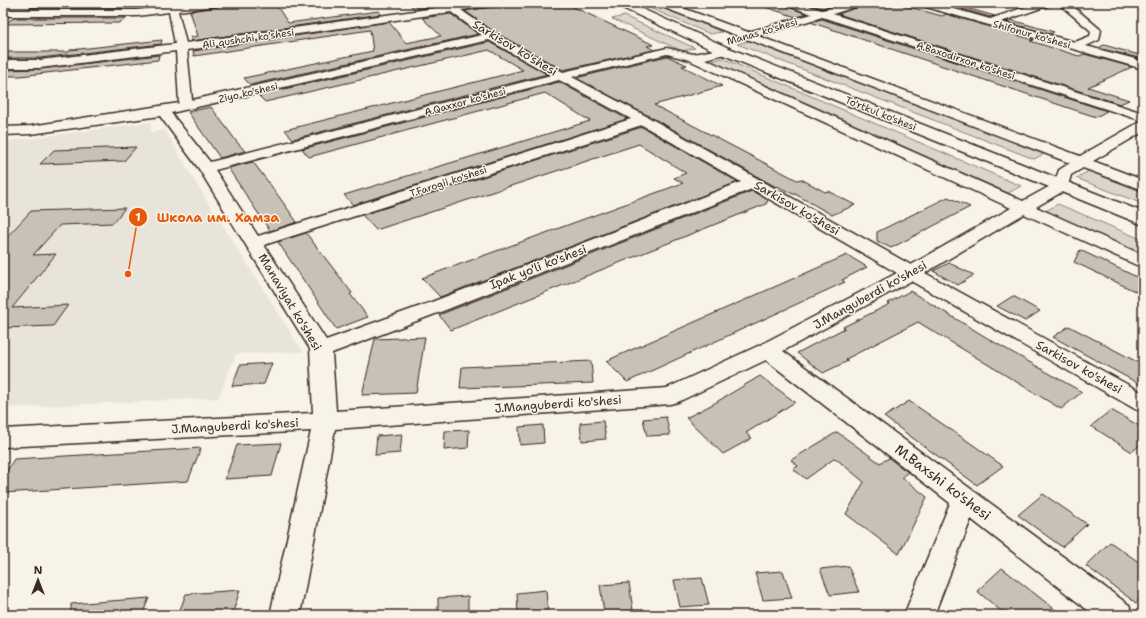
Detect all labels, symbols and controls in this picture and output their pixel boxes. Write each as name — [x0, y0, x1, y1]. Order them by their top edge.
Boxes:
street label: Manas ko'shesi — [725, 15, 799, 48]
street label: Sarkisov ko'shesi — [470, 16, 560, 80]
street label: Shifonur ko'shesi — [991, 17, 1072, 52]
street label: Ali qushchi ko'shesi — [201, 26, 295, 51]
street label: A.Baxodirxon ko'shesi — [915, 38, 1017, 83]
street label: Ziyo ko'shesi — [217, 79, 279, 106]
street label: A.Qaxxor ko'shesi — [423, 84, 507, 119]
street label: To'rtkul ko'shesi — [843, 93, 918, 134]
street label: T.Farogii ko'shesi — [408, 163, 488, 200]
street label: Sarkisov ko'shesi — [751, 177, 843, 239]
callout: Школа им. Хамза — [128, 205, 287, 230]
text: 1 — [135, 209, 141, 225]
text: Школа им. Хамза — [157, 209, 279, 226]
street label: Ipak yo'li ko'shesi — [487, 241, 589, 293]
street label: Manaviyat ko'shesi — [255, 251, 325, 353]
street label: J.Manguberdi ko'shesi — [810, 257, 930, 333]
street label: Sarkisov ko'shesi — [1033, 337, 1125, 397]
street label: J.Manguberdi ko'shesi — [494, 392, 622, 416]
street label: J.Manguberdi ko'shesi — [171, 415, 299, 437]
street label: M.Baxshi ko'shesi — [891, 440, 995, 524]
north arrow — [18, 560, 58, 600]
text: N — [34, 563, 43, 578]

